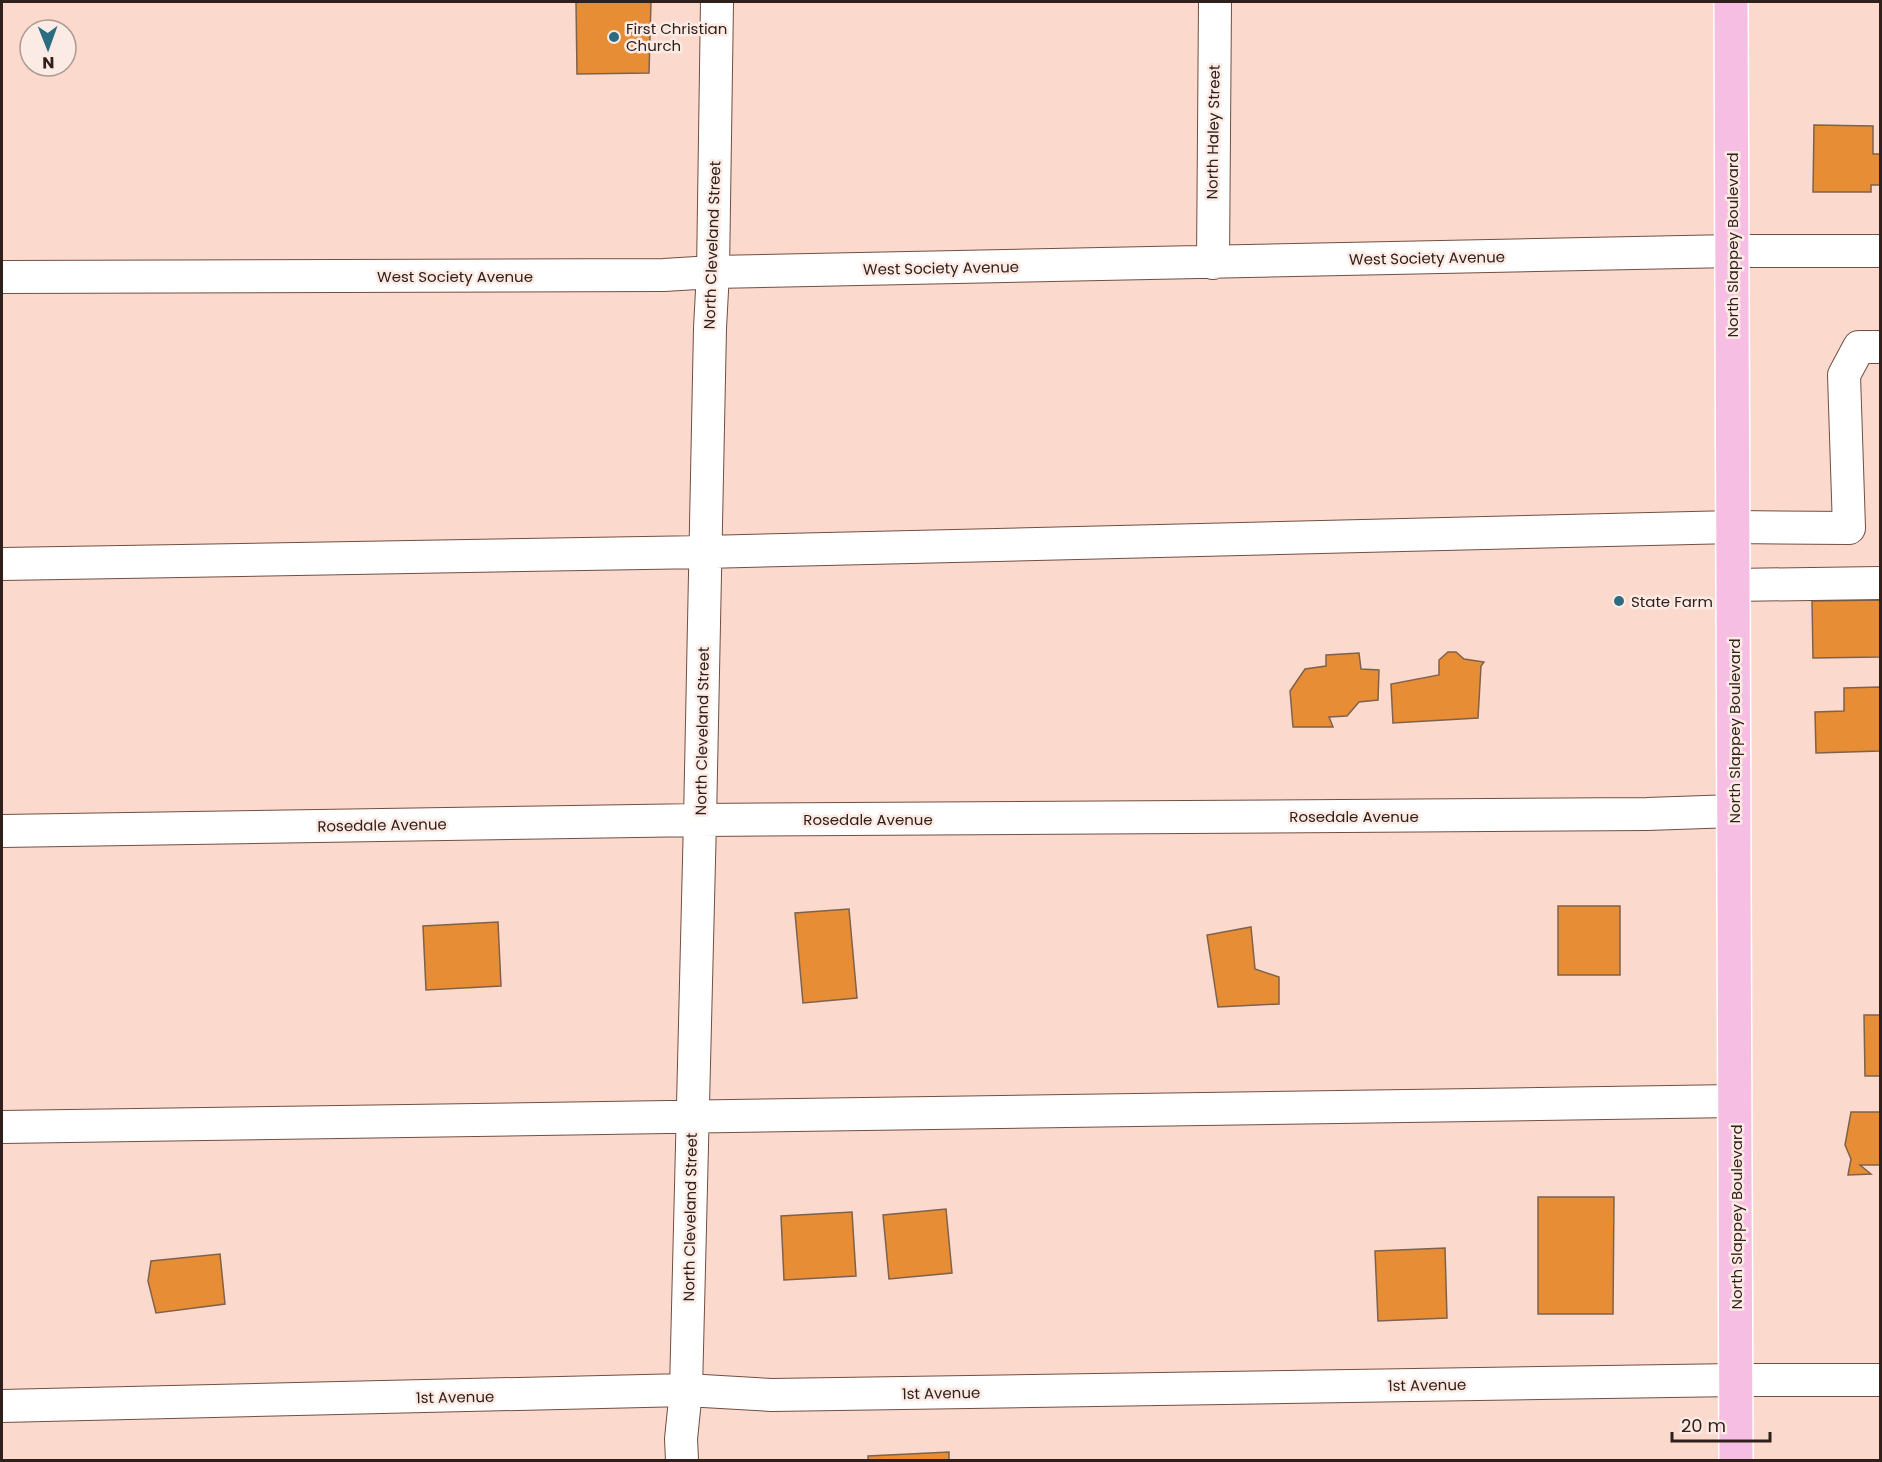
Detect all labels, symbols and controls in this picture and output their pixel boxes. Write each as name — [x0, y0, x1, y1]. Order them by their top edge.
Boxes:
north arrow — [18, 18, 78, 78]
place label: First Christian Church — [626, 18, 727, 56]
marker: First Christian Church — [607, 30, 621, 44]
text: N — [42, 51, 54, 74]
street label: North Haley Street — [1201, 64, 1225, 200]
street label: North Slappey Boulevard — [1722, 152, 1743, 338]
street label: North Cleveland Street — [699, 160, 725, 330]
street label: West Society Avenue — [1349, 246, 1505, 270]
street label: West Society Avenue — [863, 256, 1019, 280]
street label: West Society Avenue — [377, 266, 533, 287]
place label: State Farm — [1631, 591, 1713, 612]
marker: State Farm — [1612, 594, 1626, 608]
street label: North Slappey Boulevard — [1724, 638, 1745, 824]
street label: North Cleveland Street — [690, 647, 714, 815]
street label: Rosedale Avenue — [1289, 806, 1419, 827]
street label: Rosedale Avenue — [803, 809, 933, 830]
street label: Rosedale Avenue — [317, 813, 447, 837]
street label: North Slappey Boulevard — [1726, 1124, 1747, 1310]
street label: North Cleveland Street — [678, 1133, 702, 1301]
street label: 1st Avenue — [1388, 1374, 1466, 1396]
street label: 1st Avenue — [902, 1382, 980, 1404]
street label: 1st Avenue — [416, 1386, 494, 1408]
scale bar — [1672, 1405, 1770, 1443]
text: 20 m — [1681, 1413, 1726, 1438]

